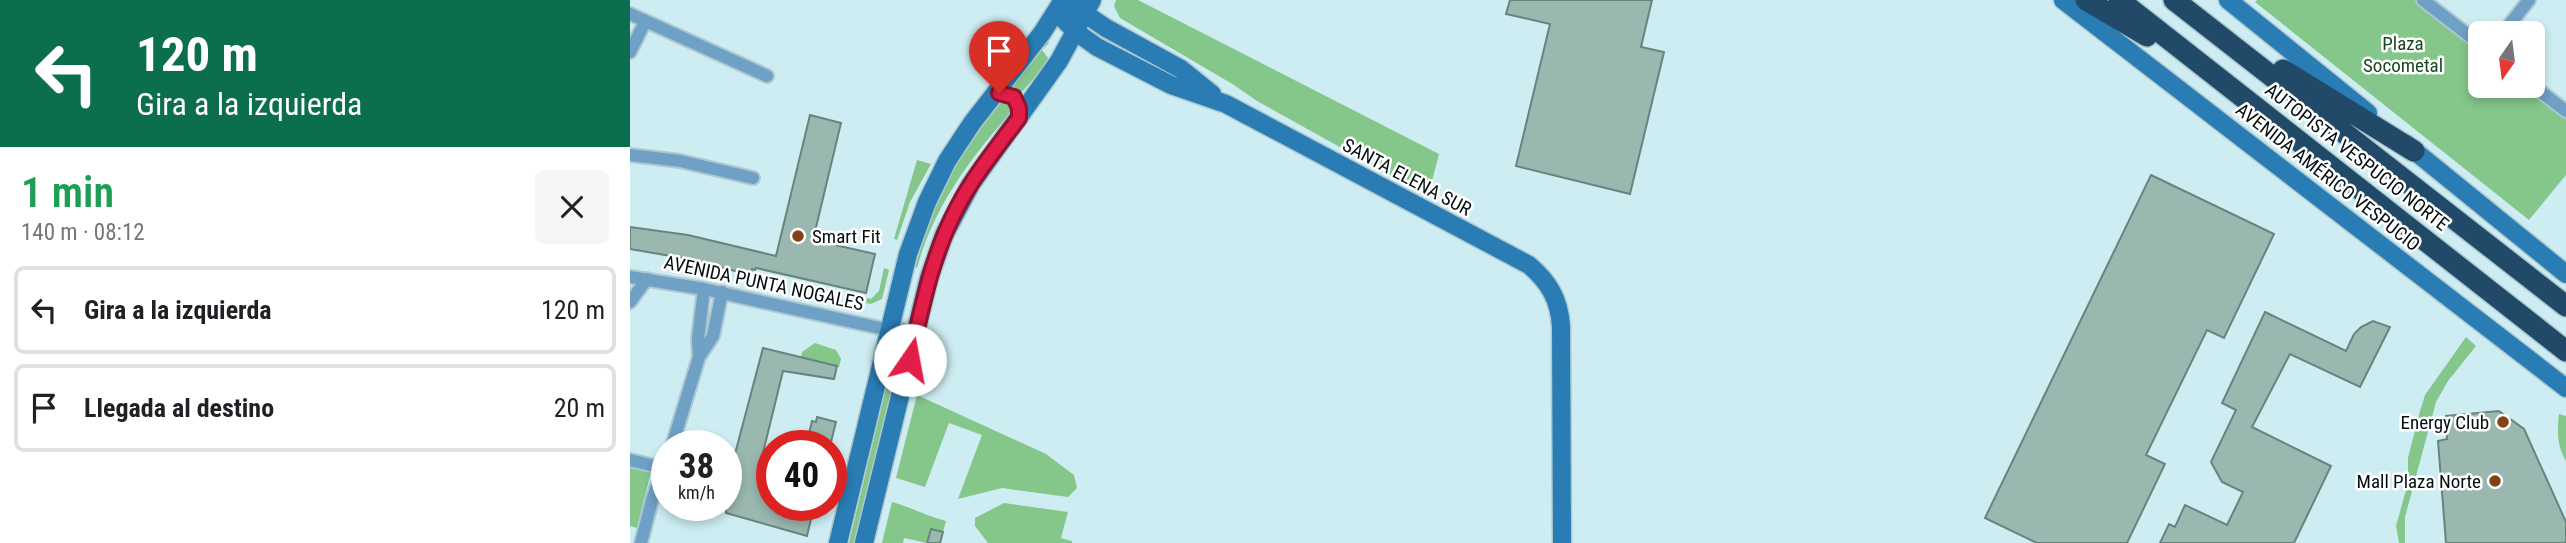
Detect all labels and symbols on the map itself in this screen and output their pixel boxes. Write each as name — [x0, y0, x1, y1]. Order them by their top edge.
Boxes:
pin — [969, 21, 1029, 93]
north arrow — [2468, 21, 2544, 98]
park label: Plaza Socometal — [2363, 32, 2443, 77]
street label: AUTOPISTA VESPUCIO NORTE — [2261, 78, 2453, 236]
street label: AVENIDA AMÉRICO VESPUCIO — [2231, 98, 2425, 256]
street label: SANTA ELENA SUR — [1339, 133, 1475, 221]
place label: Smart Fit — [812, 225, 881, 248]
marker: Smart Fit — [790, 228, 806, 244]
street label: AVENIDA PUNTA NOGALES — [662, 251, 866, 315]
position arrow — [873, 323, 947, 397]
place label: Energy Club — [2401, 411, 2489, 434]
marker: Energy Club — [2495, 414, 2511, 430]
speed limit sign: 40 — [756, 430, 847, 521]
place label: Mall Plaza Norte — [2357, 470, 2481, 493]
marker: Mall Plaza Norte — [2487, 473, 2503, 489]

